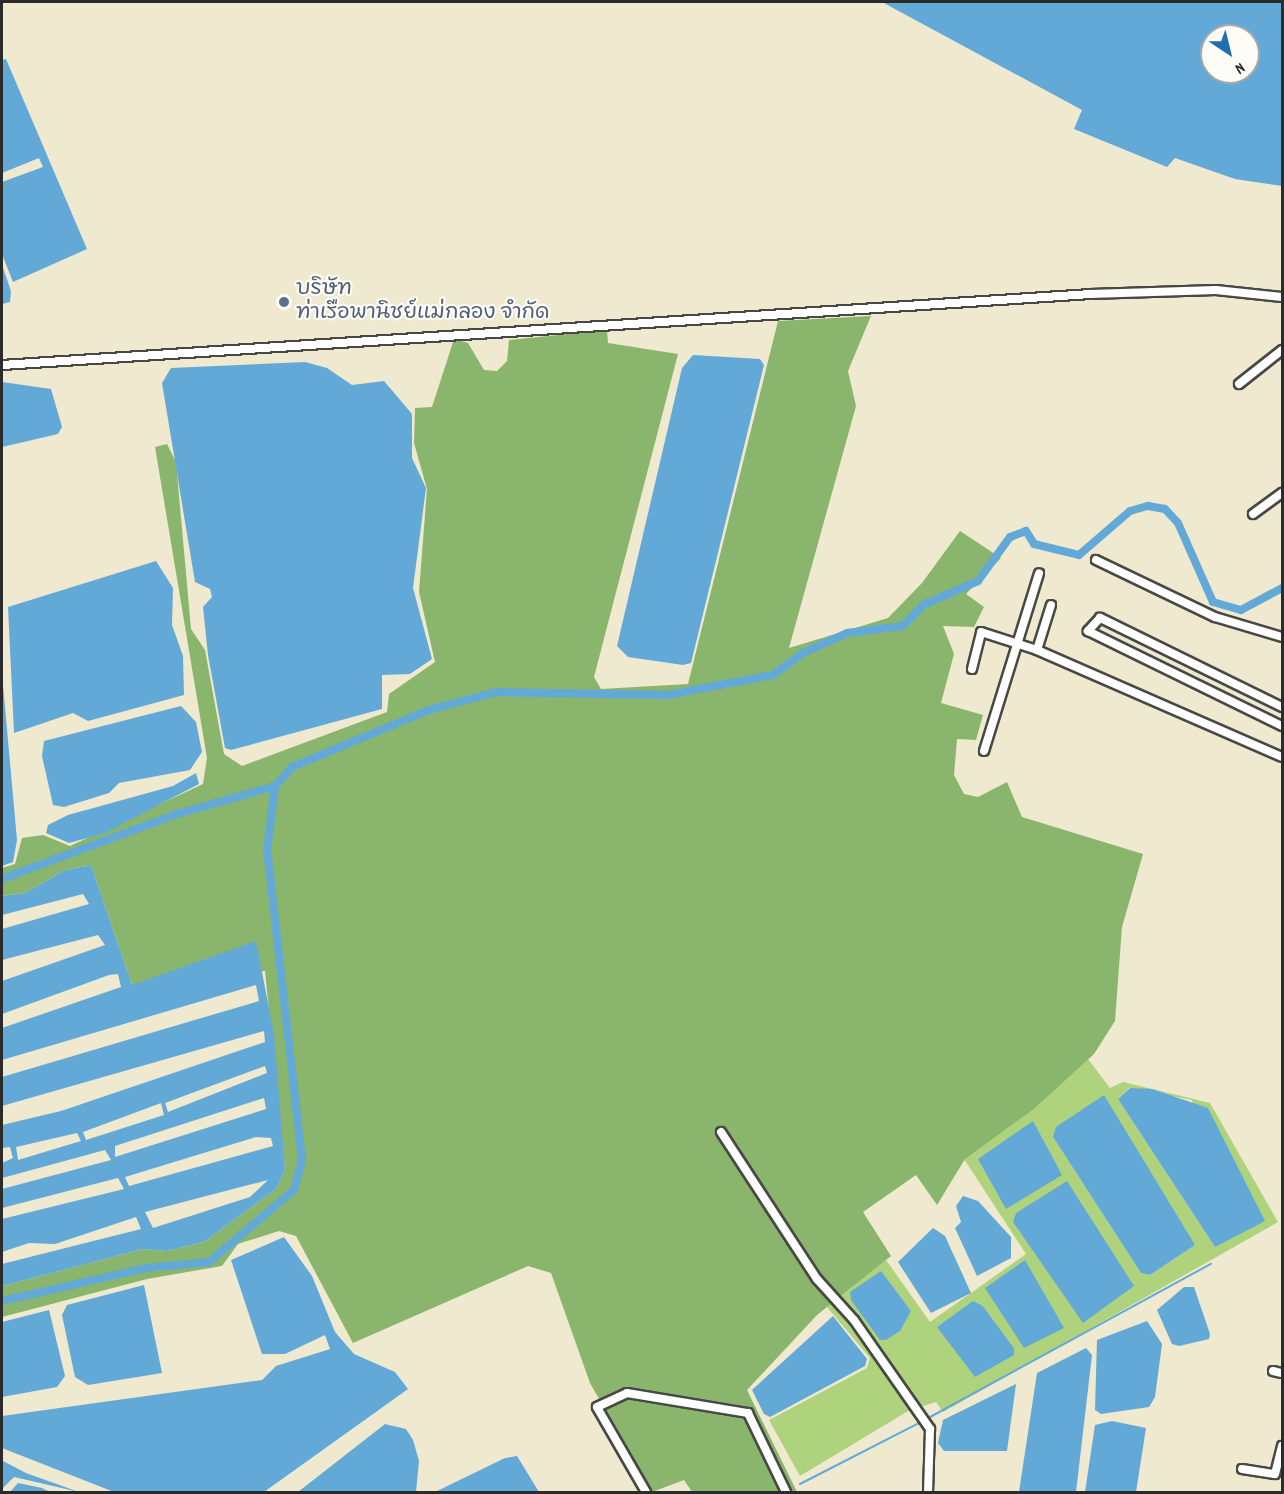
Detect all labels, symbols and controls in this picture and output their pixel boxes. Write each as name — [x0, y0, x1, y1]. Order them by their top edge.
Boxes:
north arrow — [1200, 24, 1260, 84]
text: N — [1230, 56, 1249, 79]
place label: บริษัท ท่าเรือพานิชย์แม่กลอง จำกัด — [296, 277, 549, 327]
marker: บริษัท ท่าเรือพานิชย์แม่กลอง จำกัด — [277, 295, 291, 309]

